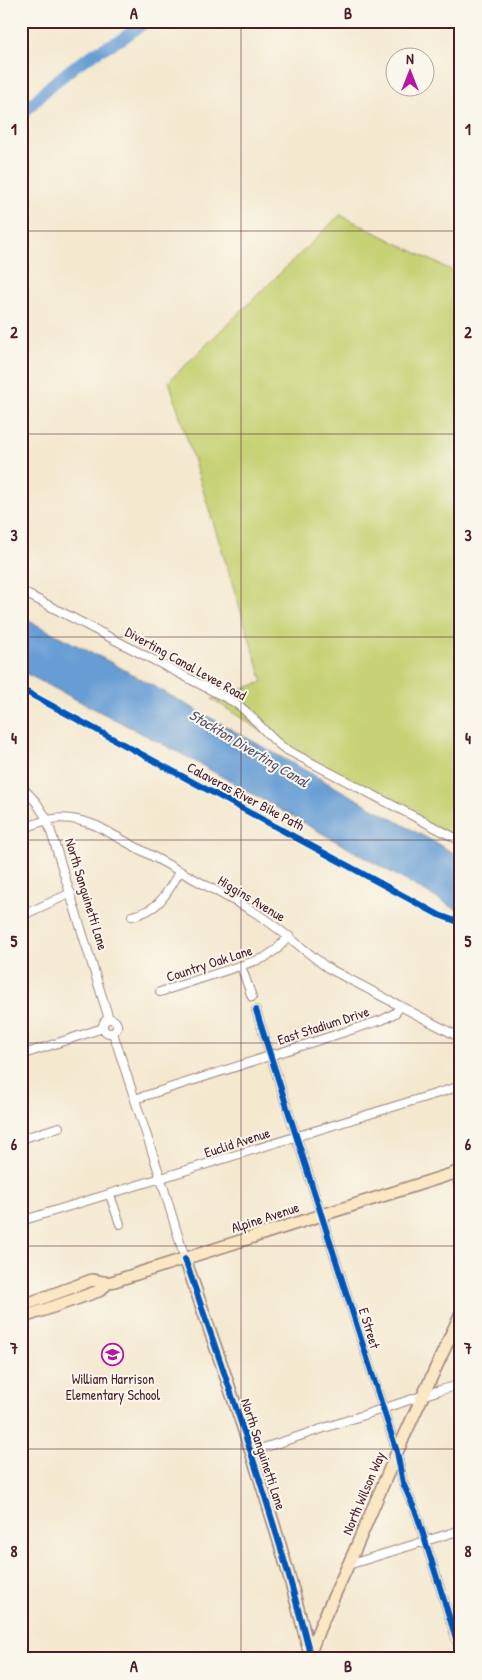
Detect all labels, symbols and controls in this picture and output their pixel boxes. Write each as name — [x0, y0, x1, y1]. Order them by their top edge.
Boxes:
text: A — [130, 2, 138, 24]
text: B — [344, 2, 352, 24]
north arrow — [384, 48, 434, 98]
text: N — [406, 49, 414, 68]
text: 1 — [11, 118, 17, 140]
text: 1 — [465, 118, 471, 140]
text: 2 — [10, 321, 18, 343]
text: 2 — [464, 321, 472, 343]
text: 3 — [10, 524, 18, 546]
text: 3 — [464, 524, 472, 546]
street label: Diverting Canal Levee Road — [122, 622, 250, 705]
water label: Stockton Diverting Canal — [185, 704, 314, 793]
text: 4 — [11, 727, 17, 749]
text: 4 — [465, 727, 471, 749]
street label: Calaveras River Bike Path — [184, 757, 308, 835]
street label: North Sanguinetti Lane — [60, 836, 113, 953]
street label: Higgins Avenue — [214, 870, 290, 927]
text: 5 — [11, 930, 18, 952]
text: 5 — [465, 930, 472, 952]
street label: Country Oak Lane — [164, 940, 255, 987]
street label: East Stadium Drive — [275, 1001, 372, 1049]
street label: Euclid Avenue — [202, 1122, 273, 1162]
text: 6 — [11, 1133, 18, 1155]
text: 6 — [465, 1133, 472, 1155]
street label: Alpine Avenue — [229, 1197, 302, 1238]
street label: E Street — [355, 1305, 385, 1351]
text: 7 — [9, 1337, 18, 1359]
text: 7 — [463, 1337, 472, 1359]
school or university icon: William Harrison Elementary School — [101, 1343, 125, 1367]
place label: William Harrison Elementary School — [66, 1369, 161, 1405]
street label: North Sanguinetti Lane — [236, 1396, 291, 1513]
street label: North Wilson Way — [337, 1448, 390, 1538]
text: 8 — [11, 1540, 18, 1562]
text: 8 — [465, 1540, 472, 1562]
text: A — [130, 1655, 138, 1677]
text: B — [344, 1655, 352, 1677]

